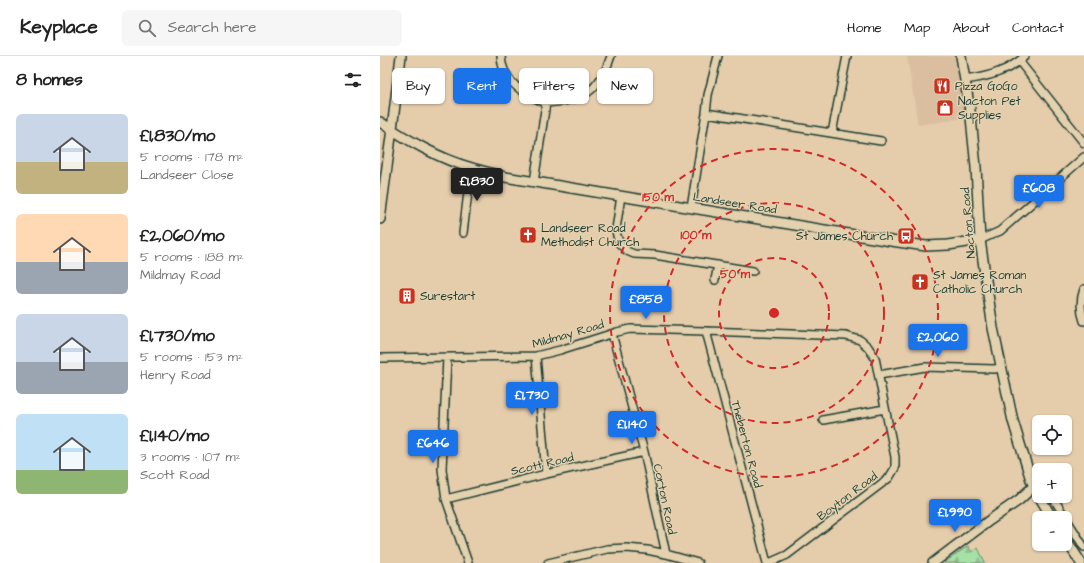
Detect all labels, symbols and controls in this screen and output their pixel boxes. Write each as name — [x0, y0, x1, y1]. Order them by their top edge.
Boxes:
search box — [122, 10, 402, 46]
text: Keyplace — [20, 14, 98, 41]
icon: search — [136, 17, 158, 39]
text: Search here — [168, 17, 256, 38]
text: Home — [847, 18, 882, 38]
text: Map — [904, 18, 930, 38]
text: About — [952, 18, 990, 38]
text: Contact — [1012, 18, 1064, 38]
text: 8 homes — [16, 68, 83, 92]
chip: Buy — [392, 68, 445, 104]
chip: Rent — [453, 68, 511, 104]
chip: Filters — [519, 68, 589, 104]
chip: New — [597, 68, 653, 104]
icon: filters — [342, 69, 364, 91]
restaurant icon: Pizza GoGo — [932, 76, 952, 96]
place label: Pizza GoGo — [955, 78, 1018, 95]
place label: Nacton Pet Supplies — [958, 93, 1021, 124]
shop icon: Nacton Pet Supplies — [935, 98, 955, 118]
text: £1,830/mo — [140, 124, 215, 148]
icon: home — [48, 130, 96, 178]
text: 5 rooms · 178 m² — [140, 148, 243, 166]
text: Landseer Close — [140, 166, 234, 184]
pin: £1,830 — [444, 168, 510, 202]
text: £1,830 — [460, 172, 494, 190]
pin: £608 — [1015, 175, 1063, 209]
text: £608 — [1023, 179, 1055, 197]
street label: Nacton Road — [957, 187, 980, 259]
street label: Landseer Road — [692, 188, 778, 219]
text: 150 m — [642, 189, 675, 206]
place label: Landseer Road Methodist Church — [541, 220, 639, 251]
text: £2,060/mo — [140, 224, 225, 248]
church icon: Landseer Road Methodist Church — [518, 225, 538, 245]
bus stop icon: St James Church — [896, 226, 916, 246]
text: 100 m — [681, 227, 712, 244]
place label: St James Church — [796, 228, 893, 245]
icon: home — [48, 230, 96, 278]
text: 5 rooms · 188 m² — [140, 248, 244, 266]
text: Mildmay Road — [140, 266, 220, 284]
text: 50 m — [720, 266, 751, 283]
place label: St James Roman Catholic Church — [933, 267, 1026, 298]
church icon: St James Roman Catholic Church — [910, 272, 930, 292]
building icon: Surestart — [397, 286, 417, 306]
pin: £858 — [622, 286, 670, 320]
place label: Surestart — [420, 288, 476, 305]
text: £858 — [629, 290, 663, 308]
centre of rings — [767, 306, 781, 320]
street label: Mildmay Road — [530, 316, 606, 354]
text: £1,730/mo — [140, 324, 215, 348]
pin: £2,060 — [905, 324, 971, 358]
text: £2,060 — [917, 328, 959, 346]
icon: home — [48, 330, 96, 378]
text: 5 rooms · 153 m² — [140, 348, 243, 366]
text: Henry Road — [140, 366, 211, 384]
pin: £1,730 — [499, 382, 565, 416]
text: £1,730 — [515, 386, 549, 404]
street label: Theberton Road — [727, 399, 766, 490]
pin: £1,140 — [599, 411, 665, 445]
text: £1,140 — [617, 415, 647, 433]
map controls — [1032, 415, 1072, 551]
button: locate — [1032, 415, 1072, 455]
text: £1,140/mo — [140, 424, 209, 448]
icon: home — [48, 430, 96, 478]
pin: £646 — [409, 430, 457, 464]
text: £646 — [417, 434, 449, 452]
text: 3 rooms · 107 m² — [140, 448, 241, 466]
street label: Scott Road — [509, 449, 575, 480]
street label: Corton Road — [649, 462, 680, 536]
button: + — [1032, 463, 1072, 503]
text: Scott Road — [140, 466, 209, 484]
street label: Boyton Road — [813, 468, 882, 526]
pin: £1,990 — [922, 499, 988, 533]
text: £1,990 — [938, 503, 972, 521]
button: − — [1032, 511, 1072, 551]

